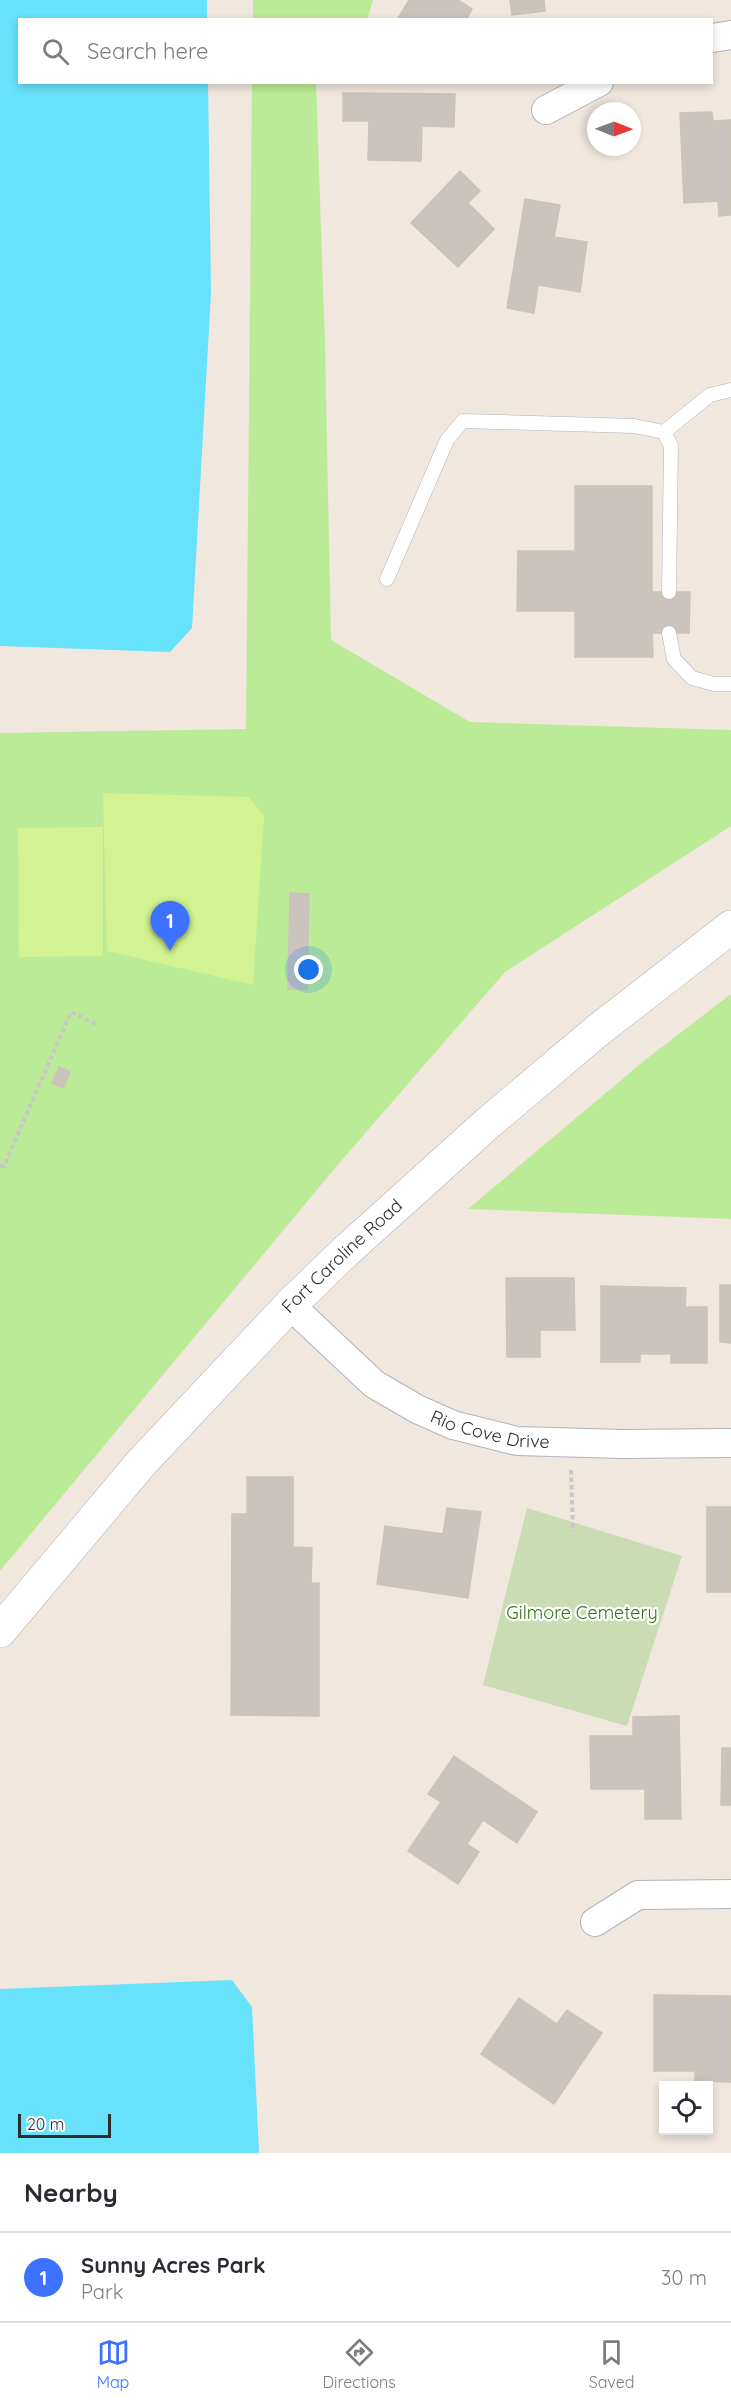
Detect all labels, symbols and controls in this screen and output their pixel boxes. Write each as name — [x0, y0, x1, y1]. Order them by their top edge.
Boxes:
search box — [18, 18, 713, 84]
icon: search — [39, 35, 72, 68]
text: Search here — [87, 37, 208, 65]
north arrow — [587, 102, 641, 156]
pin: 1 — [150, 902, 190, 951]
your location — [294, 955, 323, 984]
street label: Fort Caroline Road — [276, 1194, 407, 1318]
street label: Rio Cove Drive — [427, 1404, 550, 1453]
park label: Gilmore Cemetery — [506, 1601, 658, 1624]
map controls — [659, 2081, 713, 2135]
button: locate — [659, 2081, 713, 2135]
scale bar — [18, 2111, 111, 2138]
text: 20 m — [27, 2114, 64, 2134]
text: Nearby — [24, 2176, 118, 2209]
text: Sunny Acres Park — [81, 2251, 266, 2279]
text: 1 — [40, 2265, 47, 2290]
text: 30 m — [661, 2265, 707, 2290]
text: Park — [81, 2279, 123, 2304]
tab: Map — [97, 2336, 130, 2392]
tab: Directions — [323, 2336, 396, 2392]
tab: Saved — [589, 2336, 634, 2392]

